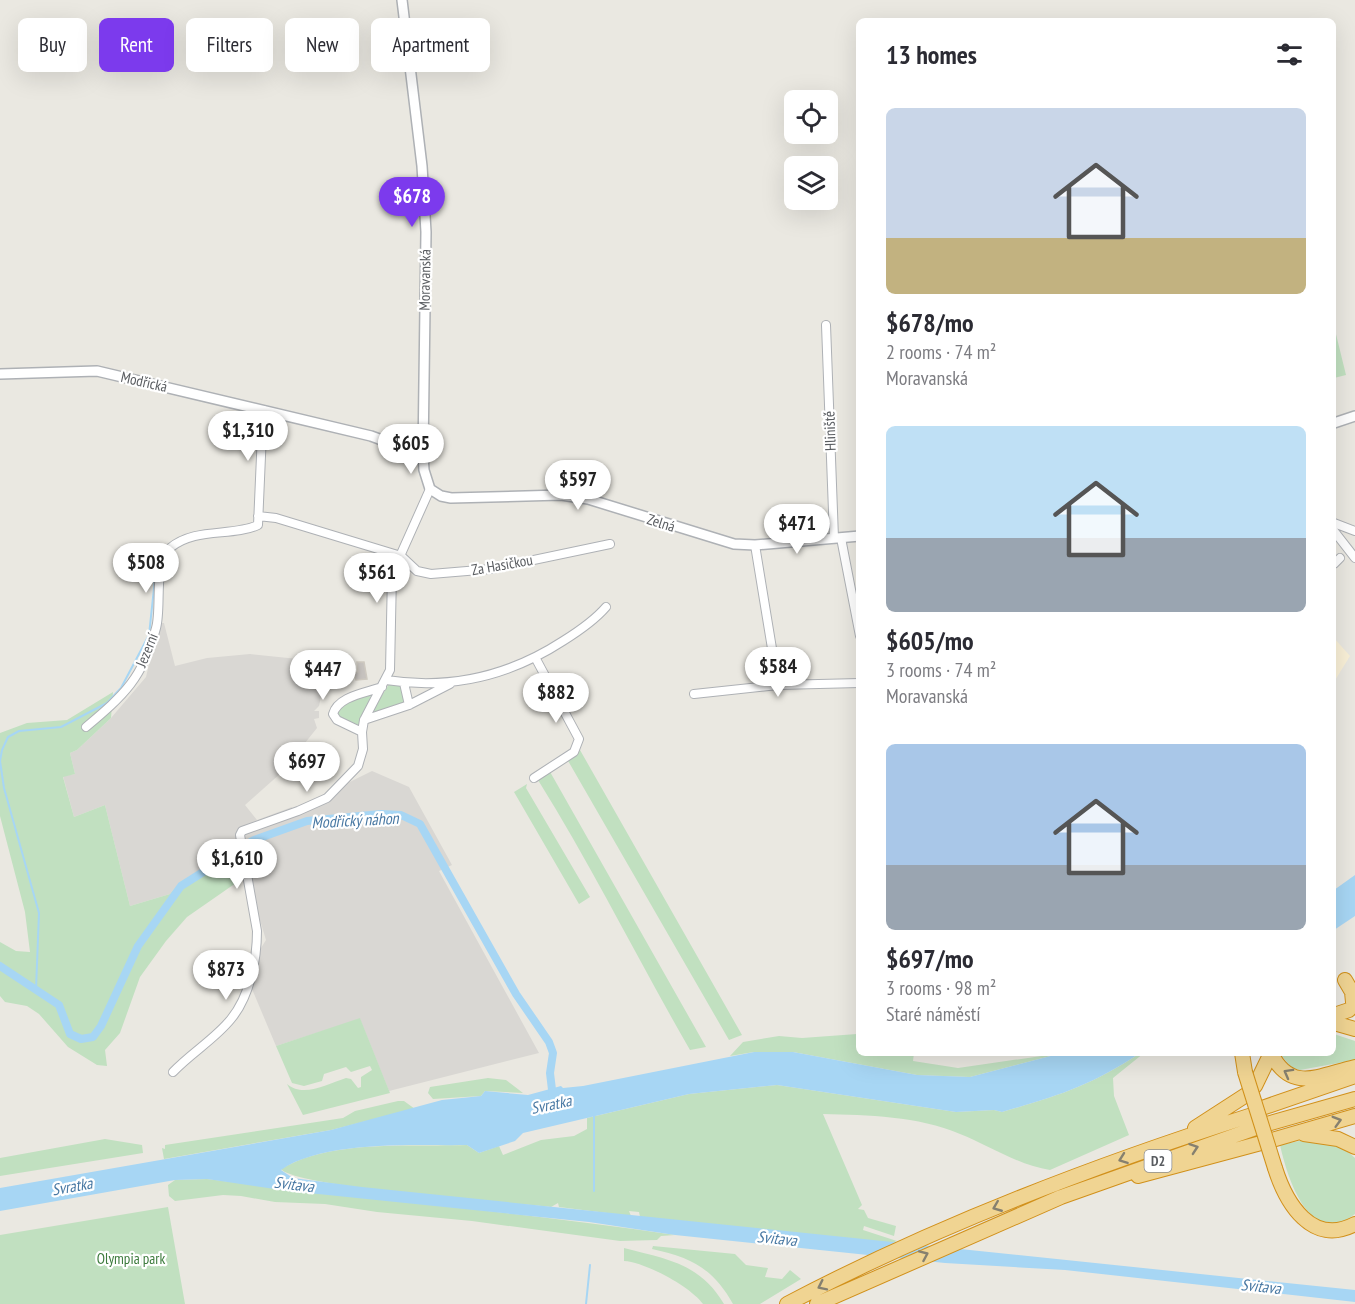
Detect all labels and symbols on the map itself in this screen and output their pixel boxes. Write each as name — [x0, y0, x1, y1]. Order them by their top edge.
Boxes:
pin: $678 — [376, 177, 448, 228]
street label: Moravanská — [414, 249, 435, 311]
street label: Modřická — [119, 367, 169, 396]
pin: $1,310 — [199, 411, 297, 462]
street label: Hliniště — [819, 411, 840, 451]
pin: $605 — [375, 424, 447, 475]
pin: $597 — [542, 460, 614, 511]
pin: $471 — [761, 504, 833, 555]
street label: Zelná — [645, 509, 678, 536]
pin: $508 — [110, 543, 182, 594]
street label: Za Hasičkou — [470, 550, 534, 579]
pin: $561 — [341, 553, 413, 604]
street label: Jezerní — [131, 629, 162, 671]
pin: $584 — [742, 647, 814, 698]
pin: $447 — [287, 650, 359, 701]
pin: $882 — [520, 673, 592, 724]
pin: $697 — [271, 742, 343, 793]
water label: Modřický náhon — [311, 808, 400, 832]
pin: $1,610 — [188, 839, 286, 890]
pin: $873 — [190, 950, 262, 1001]
one-way arrow — [1284, 1069, 1295, 1080]
water label: Svratka — [529, 1090, 575, 1118]
one-way arrow — [1331, 1116, 1342, 1128]
one-way arrow — [1189, 1143, 1199, 1156]
road number: D2 — [1144, 1150, 1172, 1172]
one-way arrow — [1119, 1151, 1129, 1164]
water label: Svratka — [50, 1172, 95, 1199]
water label: Svitava — [273, 1172, 317, 1197]
one-way arrow — [992, 1200, 1003, 1212]
water label: Svitava — [756, 1226, 799, 1250]
park label: Olympia park — [97, 1249, 165, 1268]
one-way arrow — [917, 1250, 928, 1262]
water label: Svitava — [1240, 1274, 1283, 1298]
one-way arrow — [818, 1278, 829, 1290]

